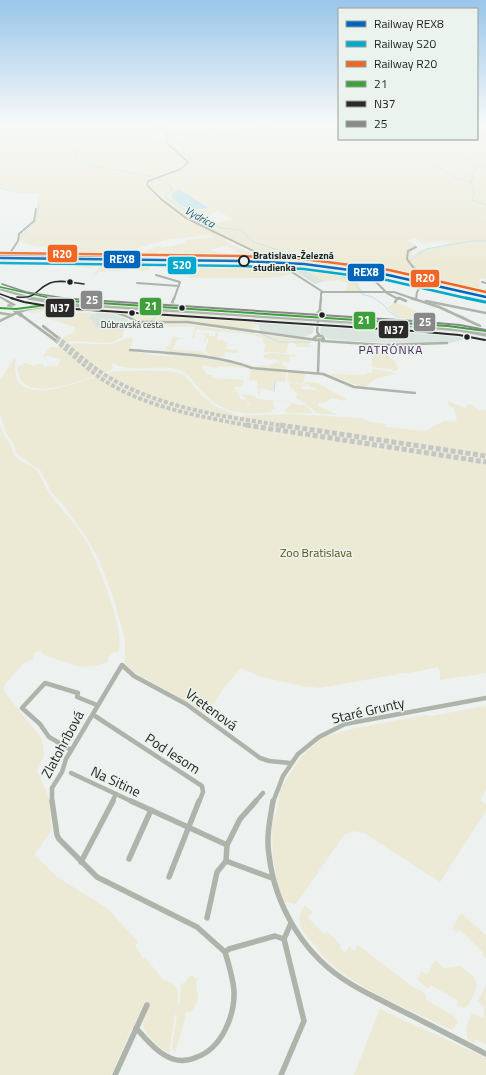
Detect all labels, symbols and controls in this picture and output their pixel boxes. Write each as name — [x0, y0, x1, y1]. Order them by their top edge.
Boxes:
legend — [338, 8, 478, 140]
text: Railway REX8 — [374, 14, 444, 33]
text: Railway S20 — [374, 34, 437, 53]
text: Railway R20 — [374, 54, 437, 73]
text: 21 — [374, 74, 387, 93]
text: N37 — [374, 94, 396, 113]
text: 25 — [374, 114, 388, 133]
water label: Vydrica — [182, 202, 218, 232]
line badge: R20 — [47, 244, 78, 263]
text: R20 — [52, 246, 72, 262]
place label: Bratislava-Železná studienka — [253, 248, 334, 275]
line badge: REX8 — [103, 250, 141, 269]
text: REX8 — [109, 251, 135, 267]
marker: Bratislava-Železná studienka — [238, 255, 250, 267]
line badge: S20 — [167, 256, 197, 275]
text: S20 — [173, 257, 191, 273]
line badge: REX8 — [347, 263, 385, 282]
text: REX8 — [353, 264, 379, 280]
line badge: R20 — [410, 269, 440, 288]
text: R20 — [415, 270, 435, 286]
unlabelled marker — [65, 277, 75, 287]
line badge: 25 — [80, 290, 103, 310]
text: 25 — [86, 292, 98, 308]
line badge: 21 — [139, 297, 162, 316]
line badge: N37 — [45, 298, 75, 318]
text: 21 — [145, 298, 157, 314]
text: N37 — [50, 300, 70, 316]
unlabelled marker — [177, 303, 187, 313]
marker: Dúbravská cesta — [127, 308, 137, 318]
unlabelled marker — [317, 310, 327, 320]
line badge: 21 — [353, 311, 376, 330]
text: 21 — [358, 312, 370, 328]
line badge: 25 — [413, 312, 436, 332]
text: 25 — [419, 314, 431, 330]
place label: Dúbravská cesta — [101, 318, 164, 331]
line badge: N37 — [378, 320, 409, 339]
text: N37 — [384, 322, 404, 338]
unlabelled marker — [462, 332, 472, 342]
district label: PATRÓNKA — [358, 340, 424, 359]
park label: Zoo Bratislava — [280, 543, 352, 562]
street label: Vretenová — [182, 683, 242, 735]
street label: Staré Grunty — [329, 691, 407, 729]
street label: Zlatohríbová — [35, 706, 89, 782]
street label: Pod lesom — [141, 727, 205, 779]
street label: Na Sitine — [88, 760, 144, 802]

